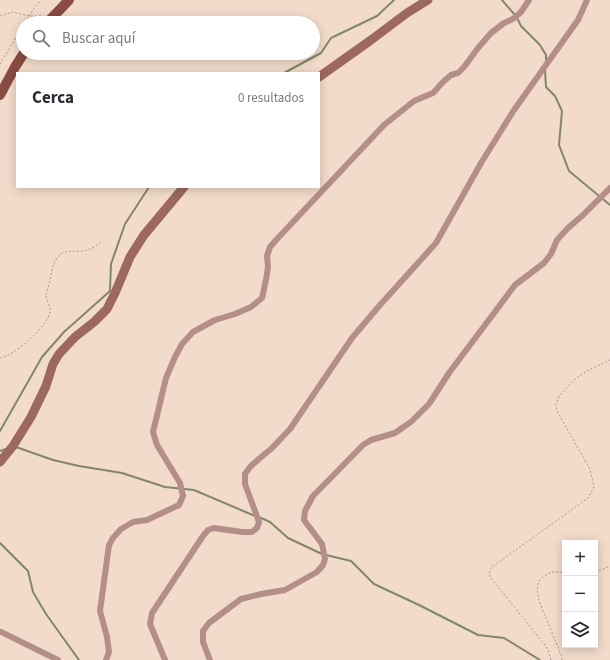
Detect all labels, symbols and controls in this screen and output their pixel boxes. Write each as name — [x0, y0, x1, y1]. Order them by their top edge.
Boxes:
search box — [16, 16, 320, 60]
icon: search — [30, 27, 52, 49]
text: Buscar aquí — [62, 28, 135, 49]
text: Cerca — [32, 86, 74, 110]
text: 0 resultados — [238, 89, 304, 107]
map controls — [562, 540, 598, 648]
button: + — [562, 540, 598, 576]
button: − — [562, 576, 598, 612]
button: layers — [562, 612, 598, 648]

